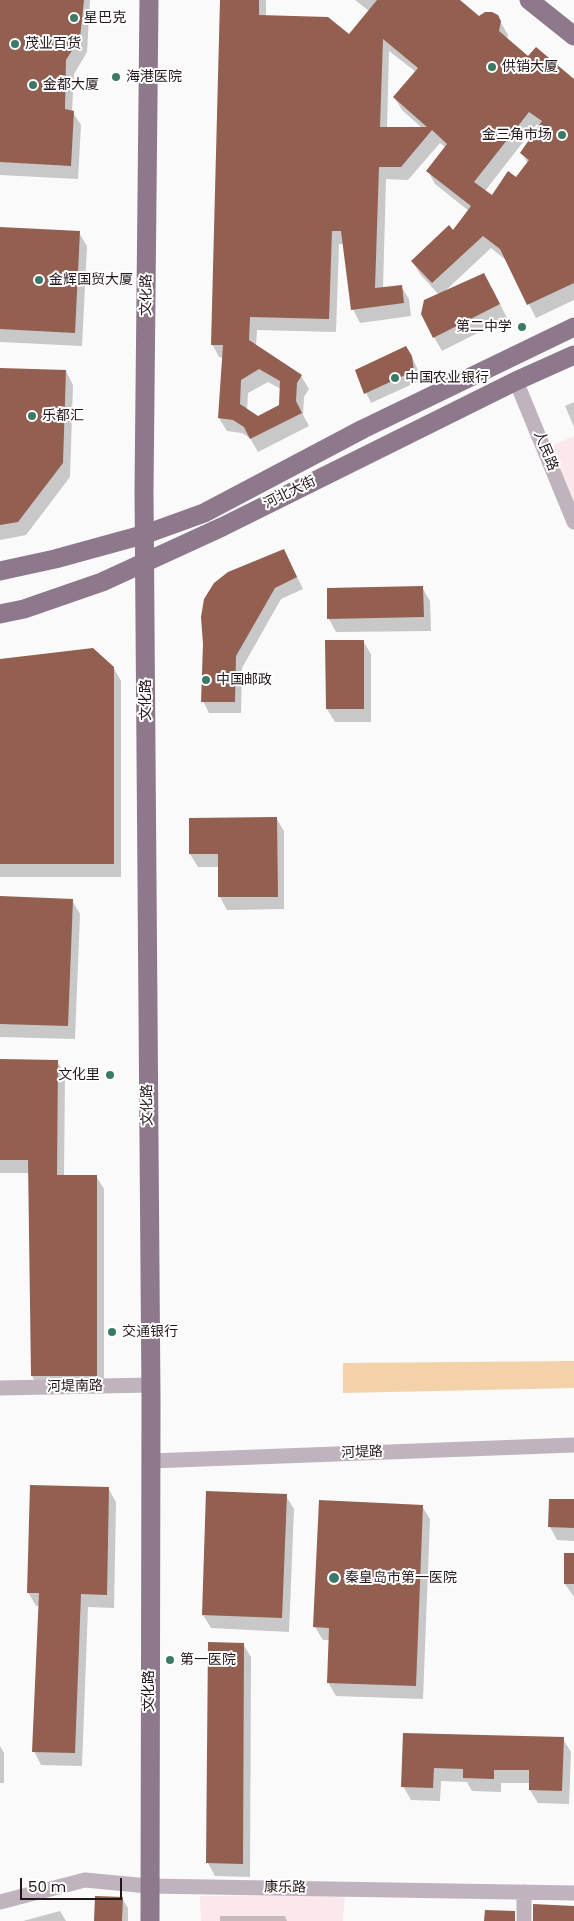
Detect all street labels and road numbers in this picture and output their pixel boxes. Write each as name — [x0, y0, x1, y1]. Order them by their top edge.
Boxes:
street label: 文化路 — [138, 274, 156, 316]
street label: 人民路 — [529, 428, 561, 474]
street label: 河北大街 — [261, 473, 319, 513]
street label: 文化路 — [138, 679, 154, 721]
street label: 文化路 — [139, 1084, 157, 1126]
street label: 河堤南路 — [47, 1378, 103, 1396]
street label: 河堤路 — [341, 1444, 383, 1462]
street label: 文化路 — [141, 1670, 157, 1712]
street label: 康乐路 — [264, 1879, 306, 1897]

